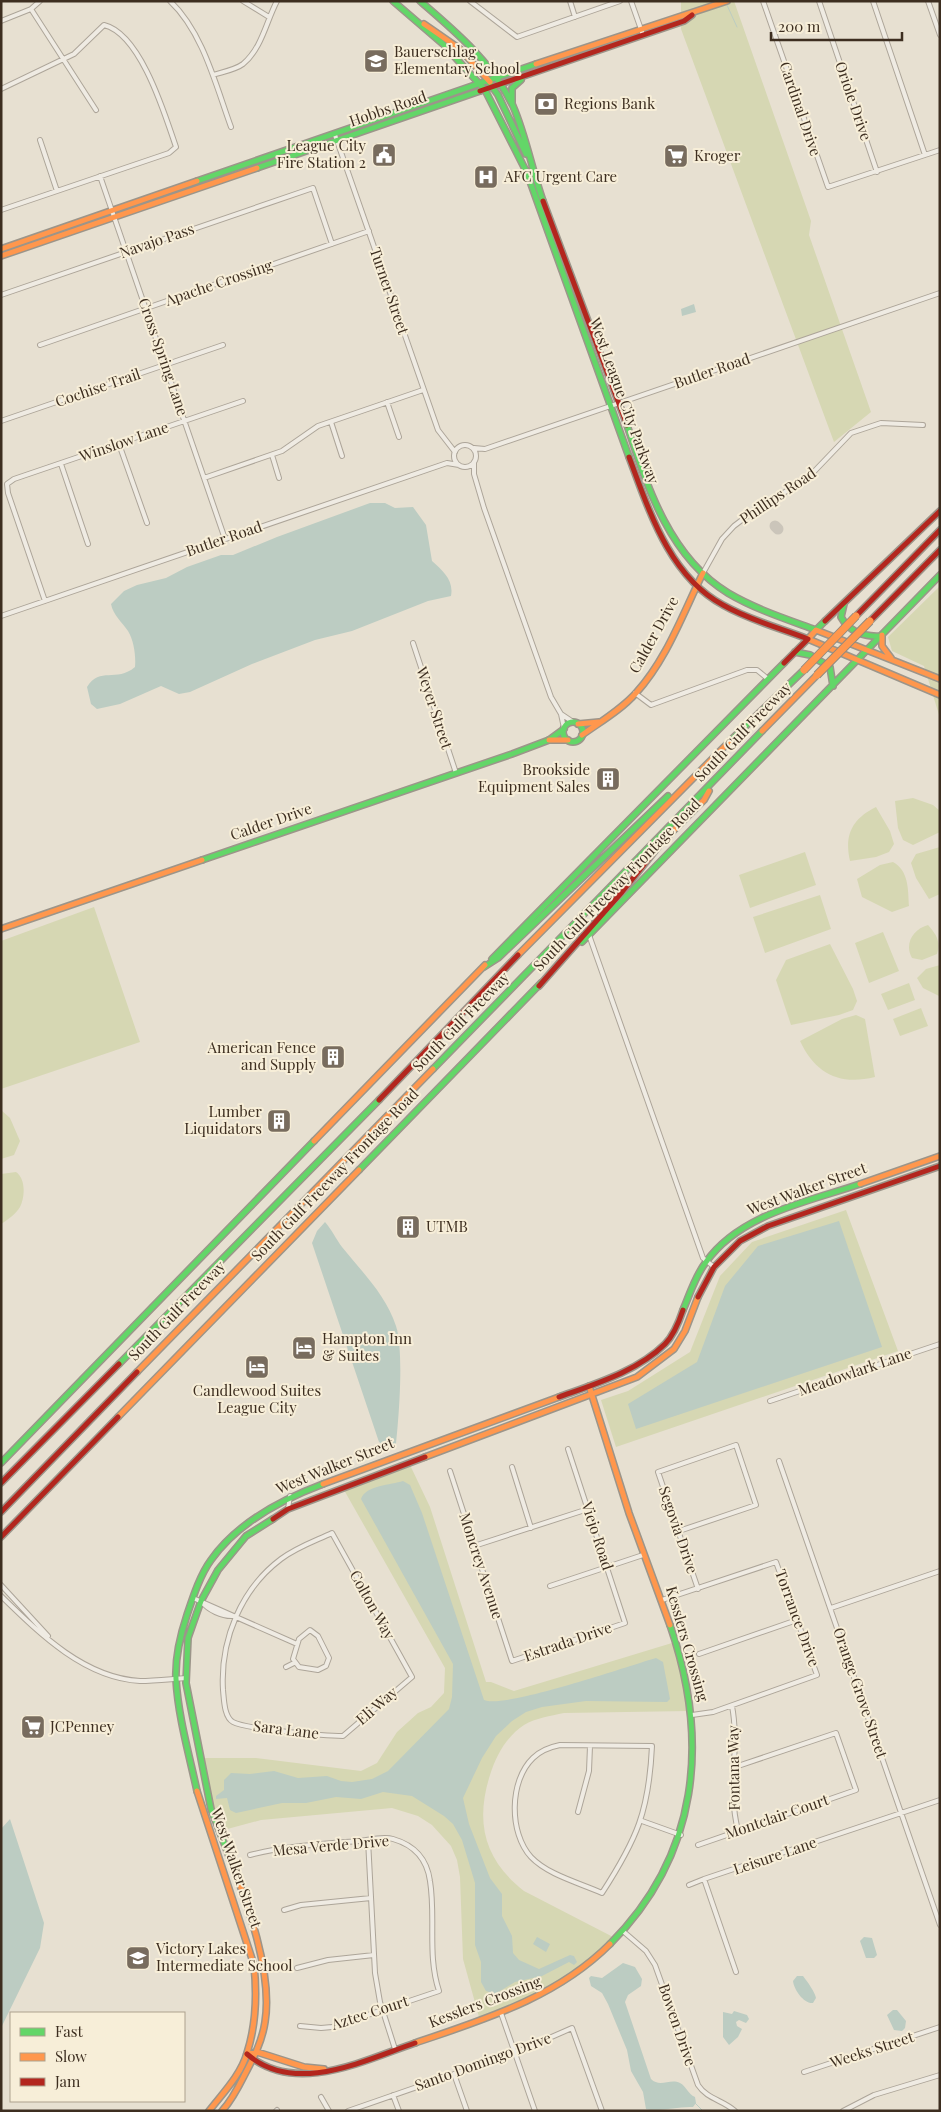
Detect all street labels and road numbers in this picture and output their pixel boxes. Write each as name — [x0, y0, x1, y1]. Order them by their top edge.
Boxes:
street label: Oriole Drive — [831, 58, 877, 143]
street label: Cardinal Drive — [775, 59, 826, 158]
street label: Hobbs Road — [346, 85, 429, 131]
street label: Navajo Pass — [117, 218, 197, 262]
street label: Turner Street — [366, 245, 414, 337]
street label: Apache Crossing — [161, 254, 275, 310]
street label: Cross Spring Lane — [134, 295, 193, 418]
street label: West League City Parkway — [585, 314, 665, 487]
street label: Butler Road — [671, 348, 753, 392]
street label: Cochise Trail — [52, 363, 143, 411]
street label: Winslow Lane — [75, 416, 171, 466]
street label: Phillips Road — [735, 462, 820, 528]
street label: Butler Road — [183, 516, 265, 560]
street label: Calder Drive — [624, 592, 682, 677]
street label: Weyer Street — [412, 663, 458, 752]
street label: South Gulf Freeway — [689, 677, 795, 786]
street label: South Gulf Freeway Frontage Road — [528, 793, 705, 975]
street label: Calder Drive — [227, 798, 314, 844]
street label: South Gulf Freeway — [407, 967, 513, 1076]
street label: South Gulf Freeway Frontage Road — [246, 1083, 423, 1265]
street label: West Walker Street — [743, 1157, 870, 1219]
street label: South Gulf Freeway — [123, 1256, 229, 1365]
street label: Meadowlark Lane — [795, 1342, 914, 1400]
street label: West Walker Street — [272, 1432, 397, 1498]
street label: Segovia Drive — [655, 1483, 703, 1576]
street label: Viejo Road — [577, 1498, 619, 1573]
street label: Moncrey Avenue — [455, 1510, 509, 1622]
street label: Colton Way — [346, 1566, 400, 1643]
street label: Torrance Drive — [771, 1566, 825, 1669]
street label: Kesslers Crossing — [662, 1584, 714, 1704]
street label: Estrada Drive — [521, 1617, 614, 1665]
street label: Orange Grove Street — [829, 1625, 893, 1761]
street label: Eli Way — [351, 1681, 402, 1729]
street label: Sara Lane — [252, 1715, 320, 1743]
street label: Fontana Way — [722, 1725, 744, 1811]
street label: Montclair Court — [722, 1789, 832, 1843]
street label: West Walker Street — [207, 1804, 267, 1931]
street label: Mesa Verde Drive — [272, 1830, 390, 1860]
street label: Leisure Lane — [730, 1831, 819, 1879]
street label: Kesslers Crossing — [425, 1970, 544, 2032]
street label: Bowen Drive — [655, 1981, 701, 2069]
street label: Aztec Court — [328, 1990, 411, 2034]
street label: Weeks Street — [826, 2026, 917, 2072]
street label: Santo Domingo Drive — [412, 2027, 554, 2095]

